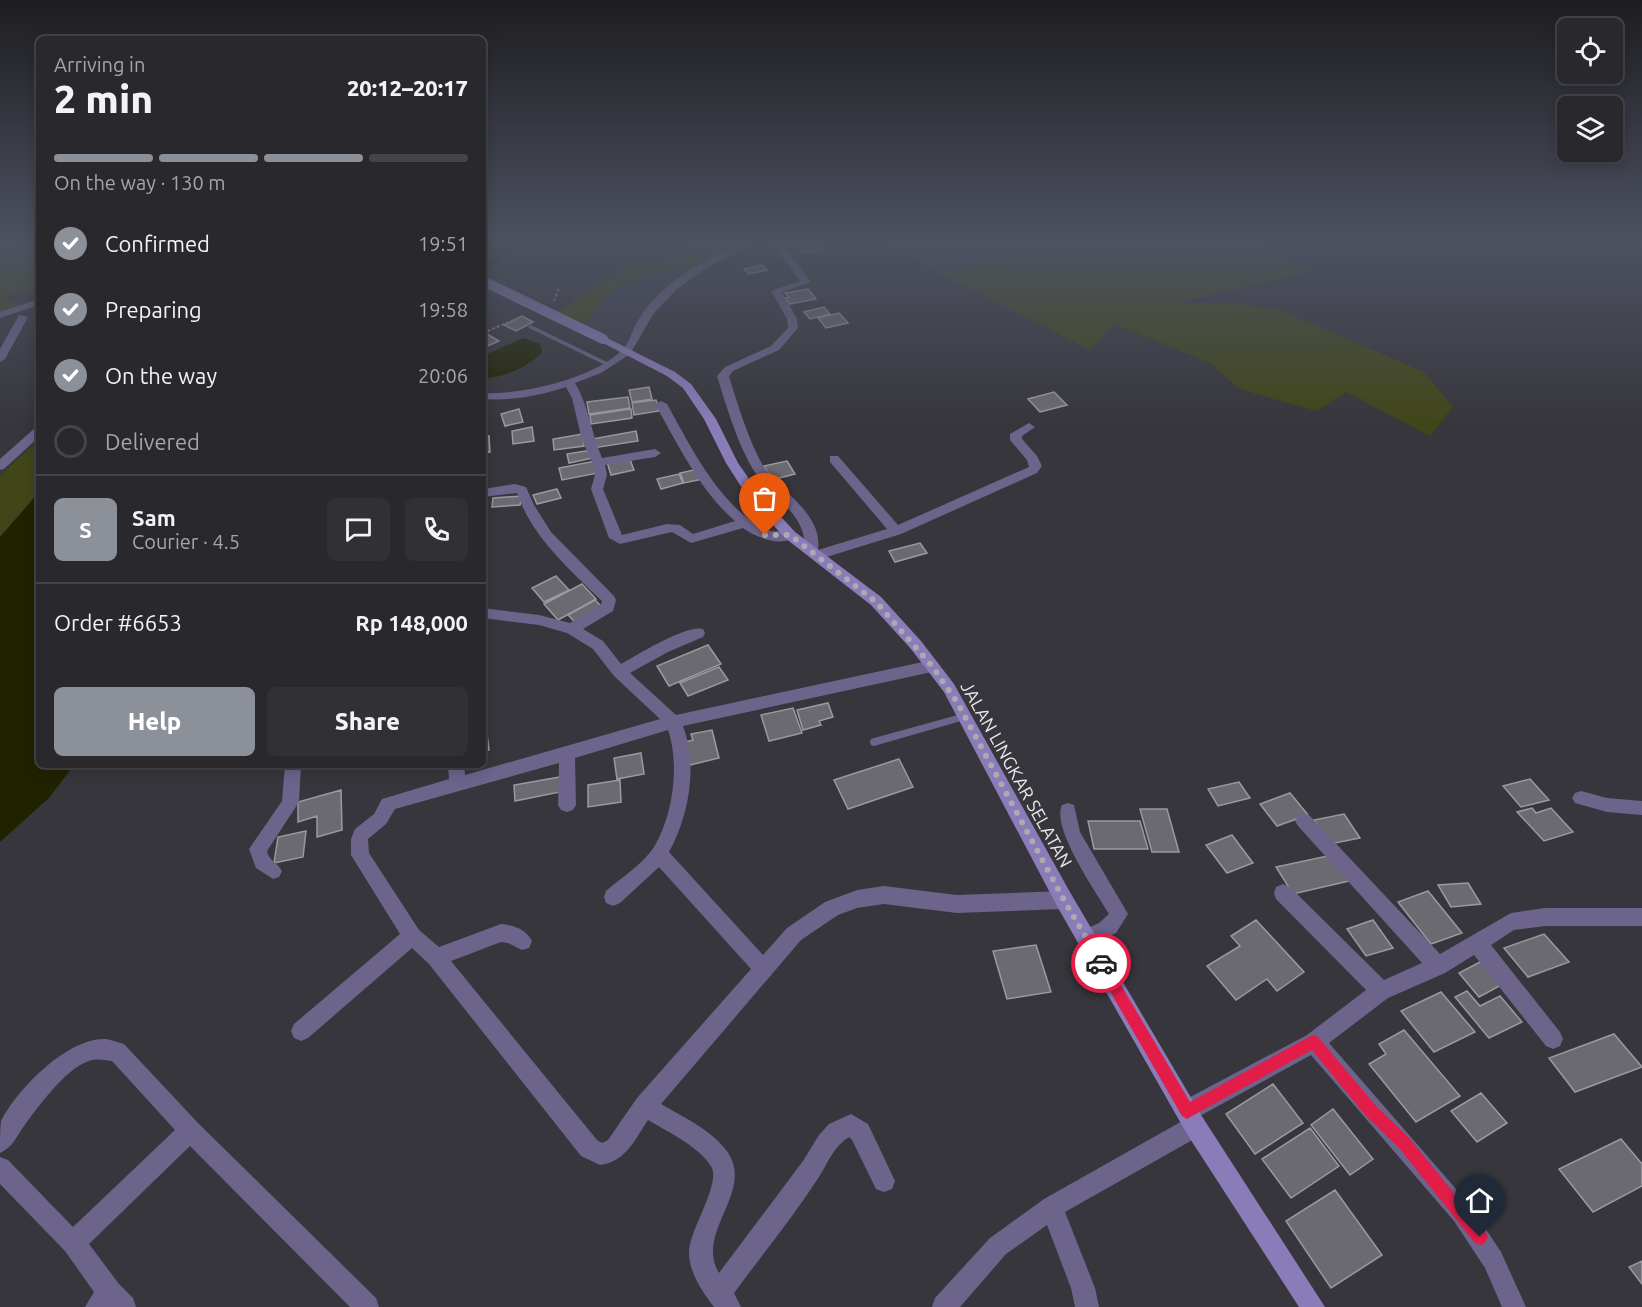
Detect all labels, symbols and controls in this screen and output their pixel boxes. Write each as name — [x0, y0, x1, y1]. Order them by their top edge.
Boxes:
map controls — [1557, 18, 1623, 162]
button: locate — [1557, 18, 1623, 84]
text: Arriving in — [54, 53, 145, 76]
text: 20:12–20:17 — [347, 75, 468, 100]
text: 2 min — [54, 77, 153, 120]
button: layers — [1557, 96, 1623, 162]
text: On the way · 130 m — [54, 171, 226, 194]
icon: check — [54, 227, 87, 260]
text: Confirmed — [105, 231, 210, 256]
text: 19:51 — [418, 232, 468, 255]
icon: check — [54, 293, 87, 326]
text: Preparing — [105, 297, 202, 322]
text: 19:58 — [418, 298, 468, 321]
icon: check — [54, 359, 87, 392]
text: On the way — [105, 363, 217, 388]
text: 20:06 — [418, 364, 468, 387]
text: Delivered — [105, 429, 200, 454]
pin — [739, 473, 790, 535]
icon: bag — [748, 482, 781, 515]
button: chat — [327, 498, 390, 561]
button: phone — [405, 498, 468, 561]
text: Sam — [132, 505, 176, 530]
text: S — [79, 517, 92, 542]
text: Courier · 4.5 — [132, 530, 240, 553]
text: Order #6653 — [54, 610, 182, 635]
text: Rp 148,000 — [355, 610, 468, 635]
street label: JALAN LINGKAR SELATAN — [957, 678, 1077, 870]
button: Help — [54, 687, 255, 756]
button: Share — [267, 687, 468, 756]
courier — [1071, 933, 1131, 993]
icon: car — [1085, 947, 1118, 980]
pin — [1454, 1175, 1505, 1237]
icon: home — [1463, 1184, 1496, 1217]

